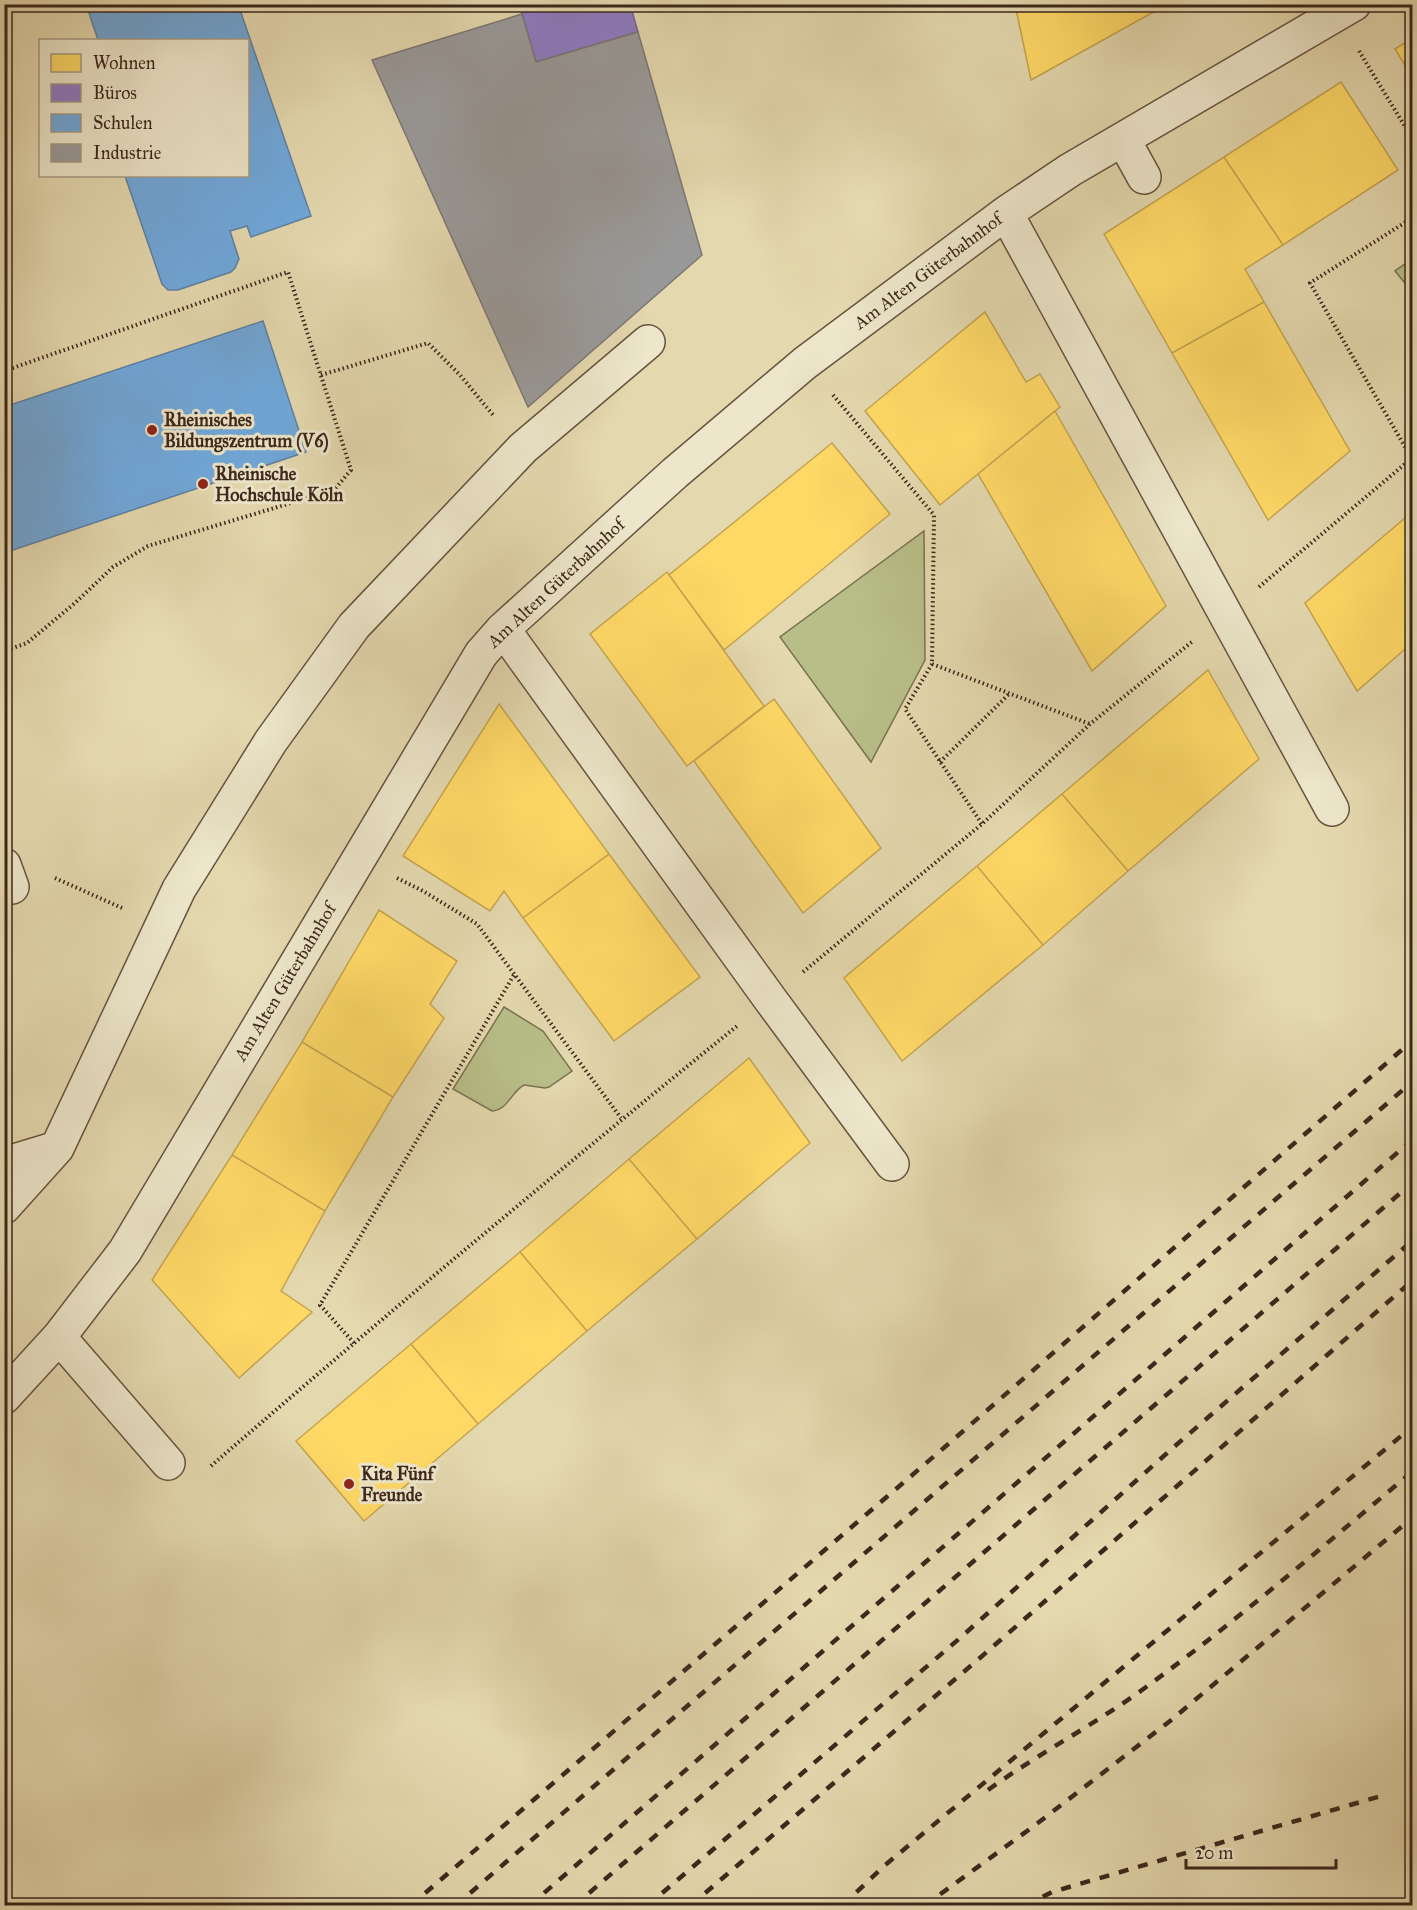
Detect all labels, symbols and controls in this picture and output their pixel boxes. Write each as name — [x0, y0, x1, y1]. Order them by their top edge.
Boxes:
legend — [39, 39, 249, 177]
text: Wohnen — [93, 52, 156, 74]
text: Büros — [93, 82, 137, 104]
text: Schulen — [93, 112, 153, 134]
text: Industrie — [93, 142, 161, 164]
street label: Am Alten Güterbahnhof — [849, 206, 1009, 335]
place label: Rheinisches Bildungszentrum (V6) — [164, 409, 329, 453]
marker: Rheinisches Bildungszentrum (V6) — [145, 423, 159, 437]
place label: Rheinische Hochschule Köln — [215, 463, 344, 506]
marker: Rheinische Hochschule Köln — [196, 477, 210, 491]
street label: Am Alten Güterbahnhof — [482, 512, 632, 653]
street label: Am Alten Güterbahnhof — [229, 897, 342, 1066]
place label: Kita Fünf Freunde — [361, 1463, 436, 1506]
marker: Kita Fünf Freunde — [342, 1477, 356, 1491]
scale bar — [1186, 1832, 1336, 1870]
text: 20 m — [1195, 1842, 1233, 1864]

